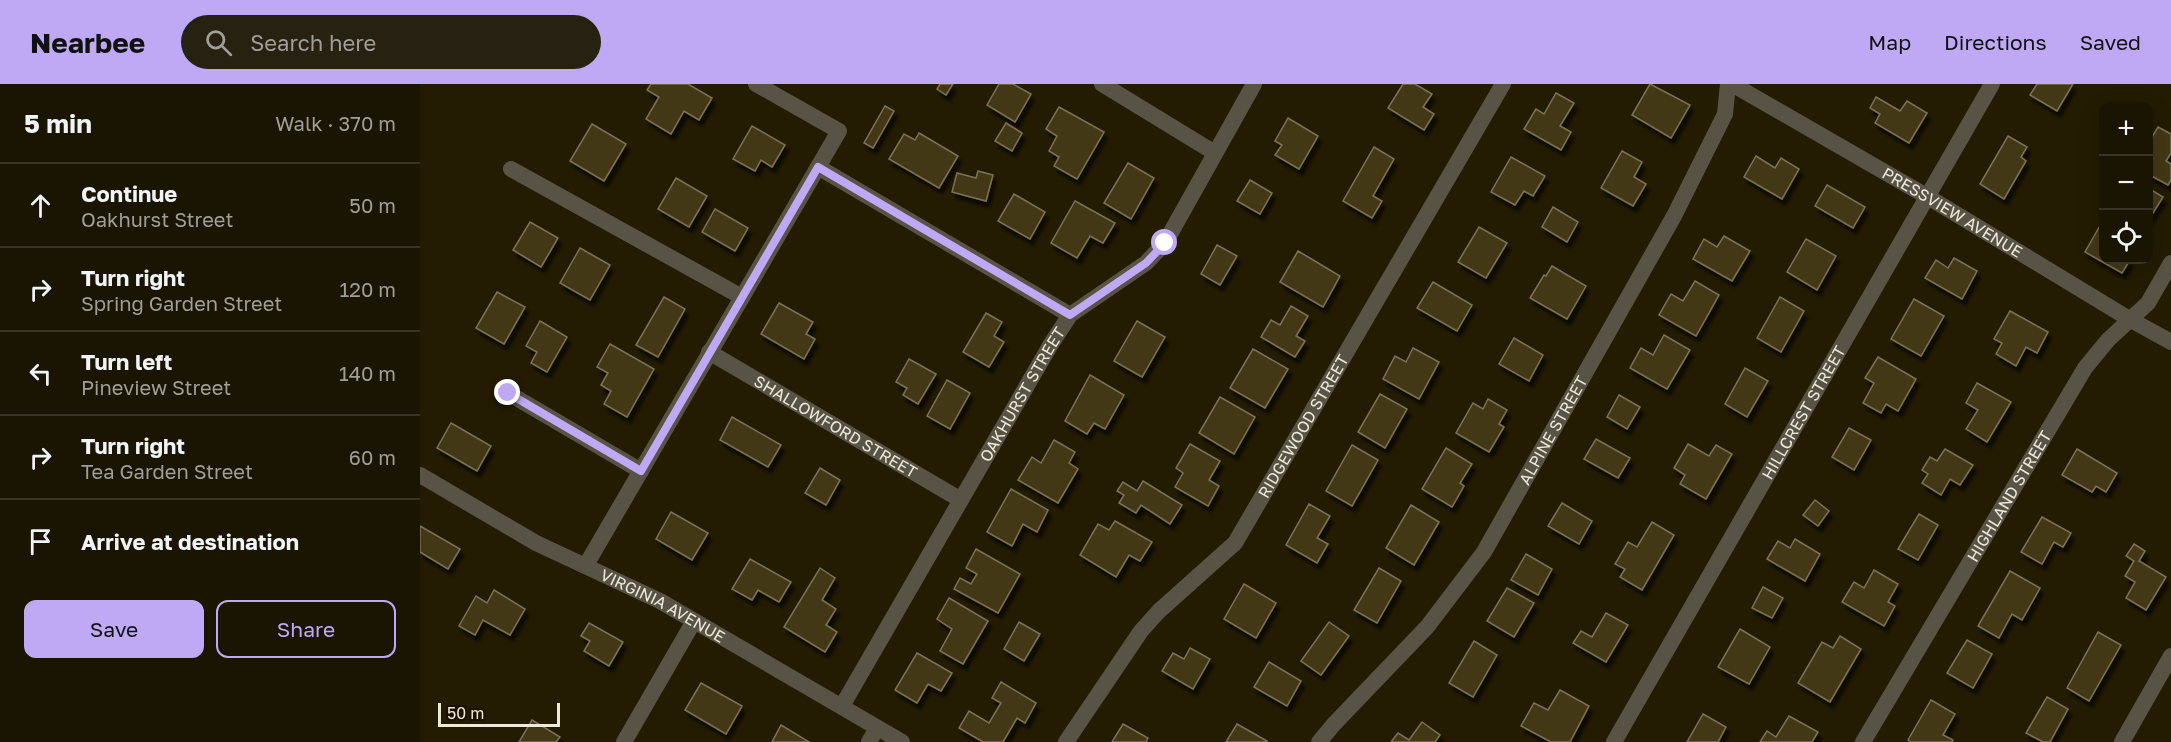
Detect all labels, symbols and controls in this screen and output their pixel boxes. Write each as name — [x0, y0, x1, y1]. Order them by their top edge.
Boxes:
search box — [181, 15, 601, 69]
text: Nearbee — [30, 26, 145, 59]
icon: search — [202, 26, 235, 59]
text: Search here — [250, 29, 376, 56]
text: Map — [1868, 29, 1911, 55]
text: Directions — [1944, 29, 2047, 55]
text: Saved — [2080, 29, 2141, 55]
map controls — [2099, 102, 2153, 264]
button: + — [2099, 102, 2153, 156]
text: 5 min — [24, 108, 92, 139]
text: Walk · 370 m — [275, 111, 396, 135]
button: − — [2099, 156, 2153, 210]
street label: PRESSVIEW AVENUE — [1879, 163, 2026, 262]
text: Continue — [81, 180, 177, 207]
icon: ahead — [24, 189, 57, 222]
text: 50 m — [349, 193, 396, 217]
text: Oakhurst Street — [81, 207, 233, 231]
button: locate — [2099, 210, 2153, 264]
route start — [1151, 229, 1177, 255]
text: Turn right — [81, 264, 185, 291]
icon: right — [24, 273, 57, 306]
text: 120 m — [340, 277, 396, 301]
text: Spring Garden Street — [81, 291, 282, 315]
street label: OAKHURST STREET — [975, 323, 1069, 465]
street label: HILLCREST STREET — [1757, 342, 1850, 483]
text: Turn left — [81, 348, 172, 375]
street label: RIDGEWOOD STREET — [1253, 351, 1353, 502]
icon: left — [24, 357, 57, 390]
text: 140 m — [339, 361, 396, 385]
street label: SHALLOWFORD STREET — [751, 371, 921, 482]
street label: ALPINE STREET — [1514, 372, 1592, 488]
text: Pineview Street — [81, 375, 231, 399]
route end — [494, 379, 520, 405]
street label: HIGHLAND STREET — [1962, 427, 2056, 565]
text: Turn right — [81, 432, 185, 459]
icon: right — [24, 441, 57, 474]
text: 60 m — [349, 445, 396, 469]
text: Tea Garden Street — [81, 459, 253, 483]
icon: arrive — [24, 525, 57, 558]
text: Arrive at destination — [81, 528, 299, 555]
street label: VIRGINIA AVENUE — [597, 565, 729, 647]
button: Save — [24, 600, 204, 658]
button: Share — [216, 600, 396, 658]
scale bar — [438, 700, 560, 728]
text: 50 m — [447, 703, 484, 723]

